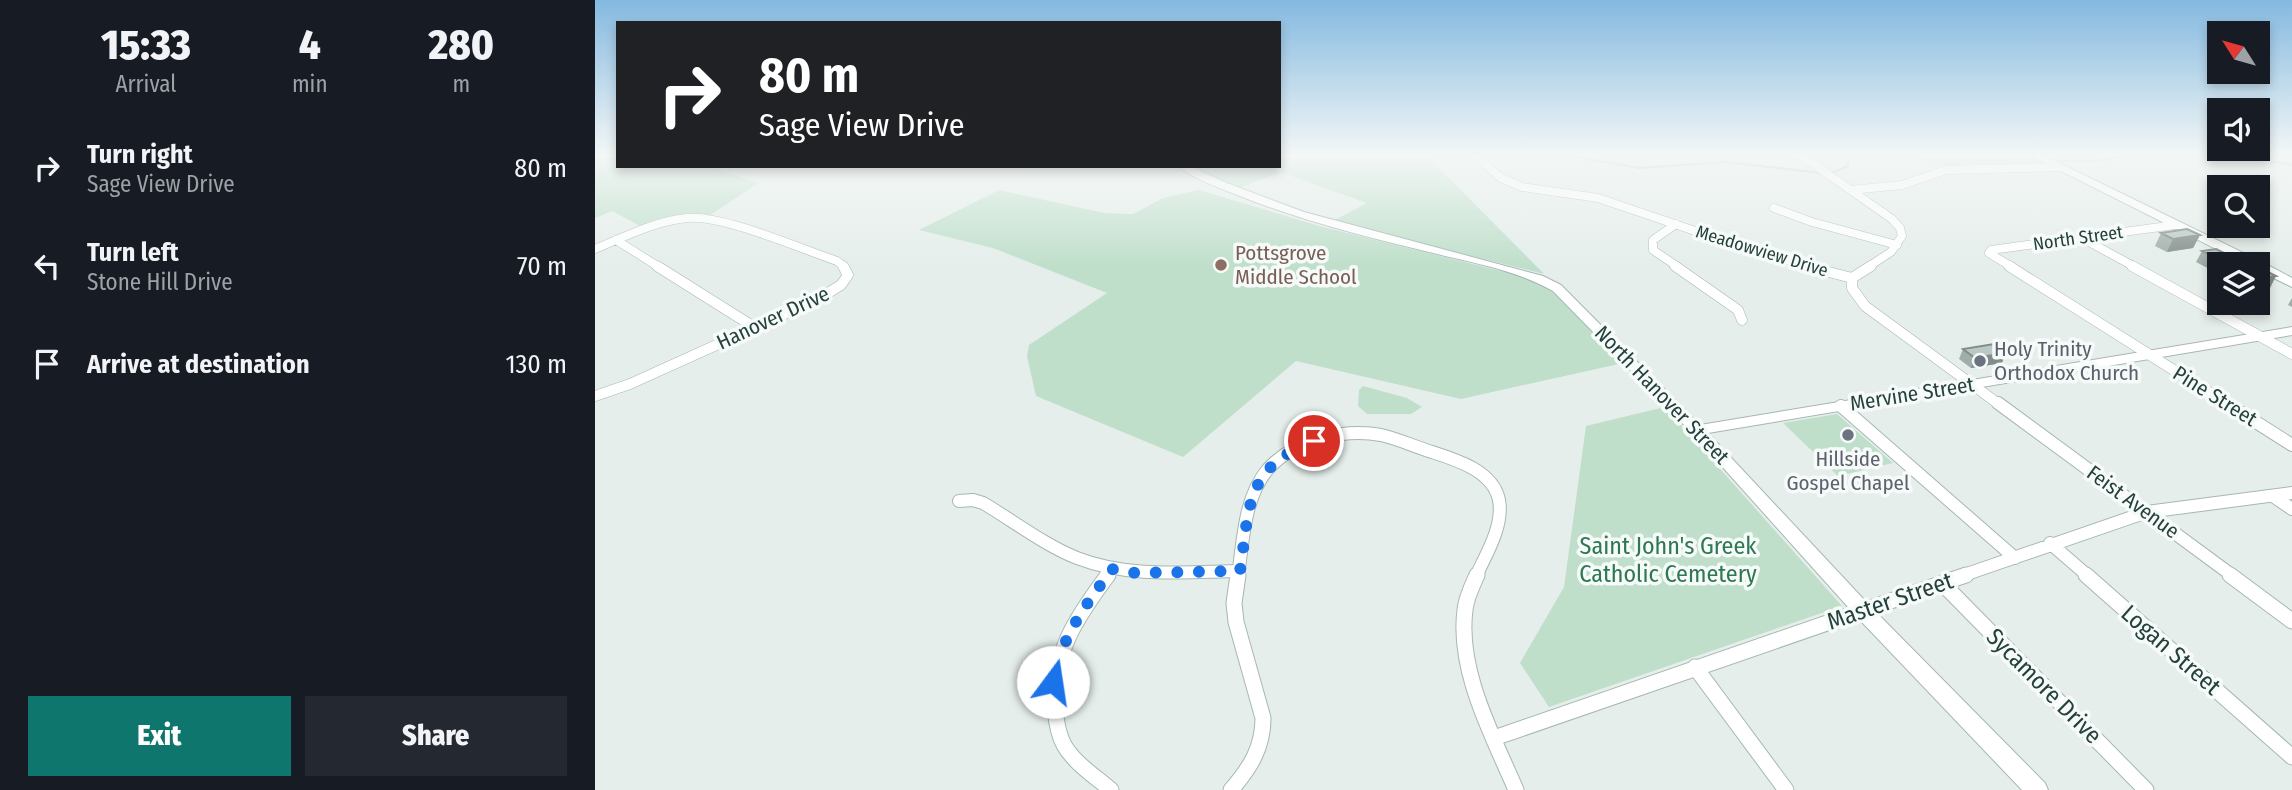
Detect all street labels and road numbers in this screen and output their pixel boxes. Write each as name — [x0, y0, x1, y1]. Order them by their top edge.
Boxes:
street label: Meadowview Drive — [1693, 220, 1831, 282]
street label: North Street — [2032, 221, 2124, 255]
street label: Hanover Drive — [712, 281, 834, 355]
street label: North Hanover Street — [1589, 320, 1735, 470]
street label: Pine Street — [2168, 360, 2262, 432]
street label: Mervine Street — [1848, 371, 1976, 417]
street label: Feist Avenue — [2082, 460, 2184, 544]
street label: Master Street — [1823, 566, 1957, 636]
street label: Logan Street — [2116, 599, 2227, 701]
street label: Sycamore Drive — [1981, 623, 2107, 749]

